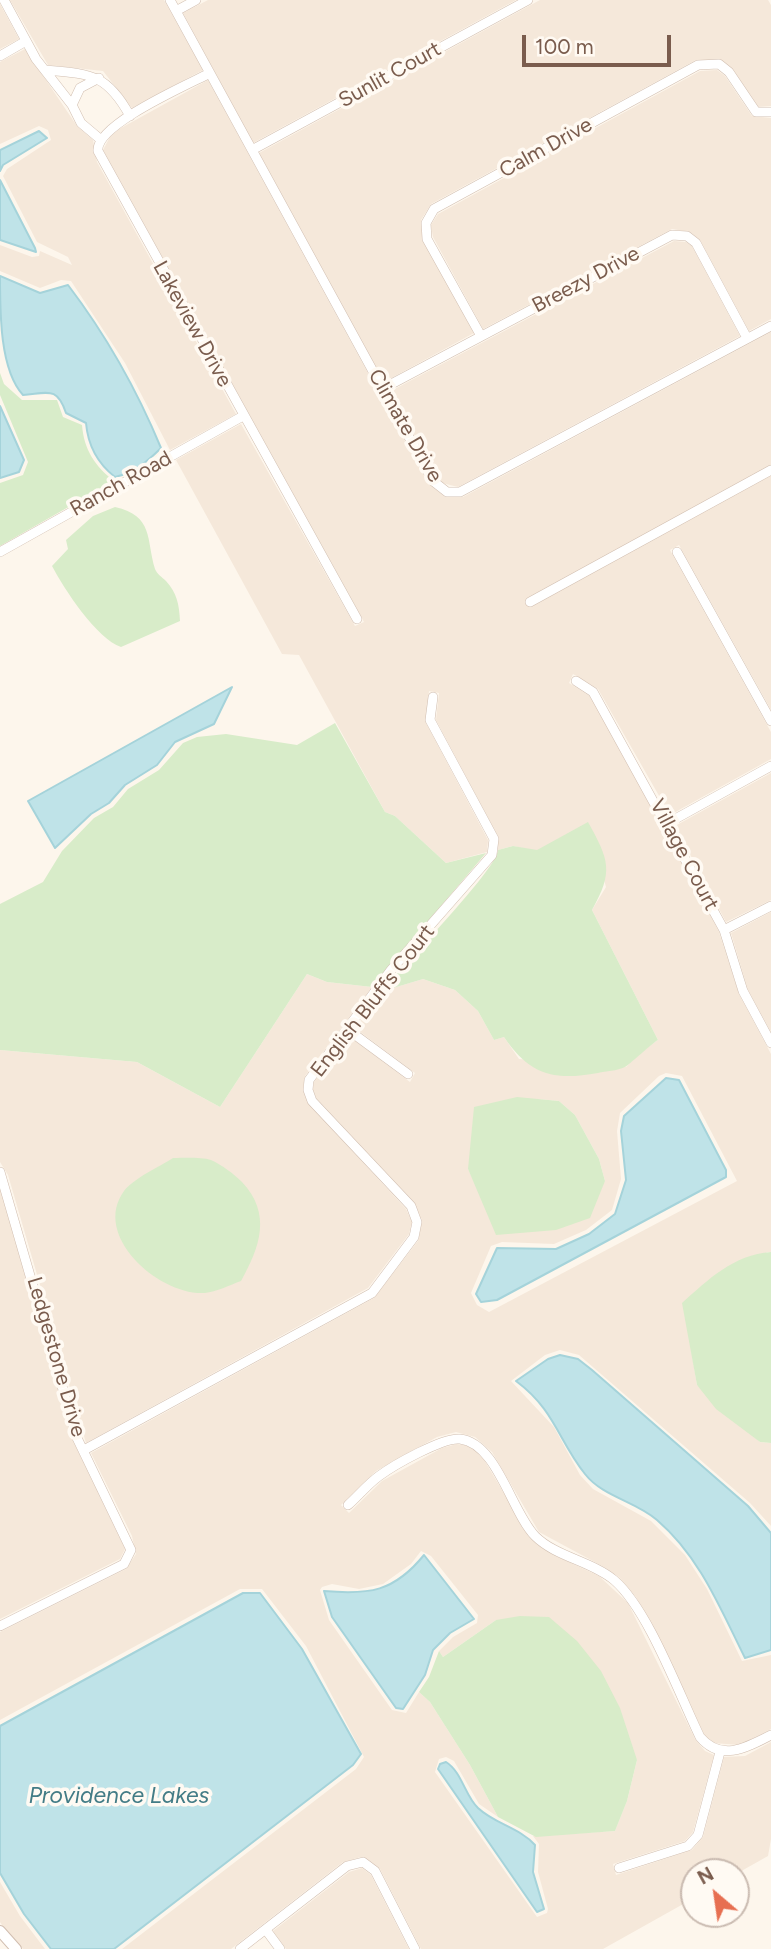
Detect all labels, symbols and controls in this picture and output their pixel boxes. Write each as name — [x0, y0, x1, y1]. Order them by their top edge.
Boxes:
scale bar — [526, 21, 675, 65]
text: 100 m — [535, 34, 594, 59]
street label: Sunlit Court — [334, 37, 446, 113]
street label: Calm Drive — [495, 112, 597, 184]
street label: Breezy Drive — [528, 241, 644, 319]
street label: Lakeview Drive — [147, 257, 237, 391]
street label: Climate Drive — [363, 365, 447, 487]
street label: Ranch Road — [66, 446, 176, 522]
street label: Village Court — [644, 795, 724, 915]
street label: English Bluffs Court — [306, 920, 440, 1082]
street label: Ledgestone Drive — [21, 1274, 91, 1440]
water label: Providence Lakes — [29, 1782, 209, 1810]
north arrow — [680, 1858, 750, 1928]
text: N — [694, 1862, 718, 1890]

